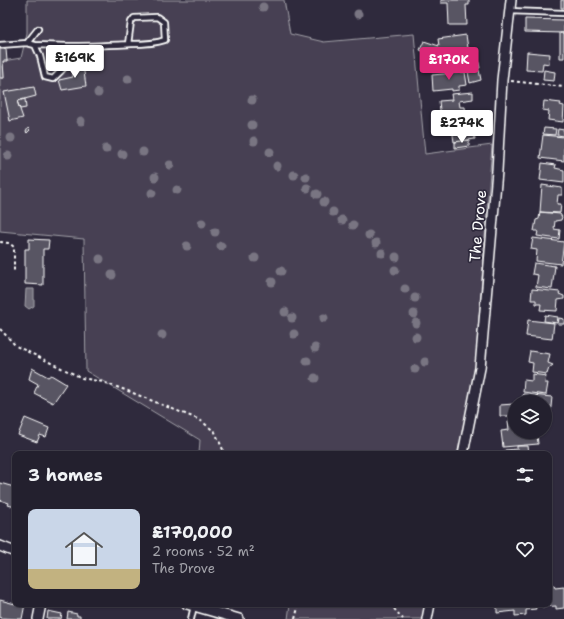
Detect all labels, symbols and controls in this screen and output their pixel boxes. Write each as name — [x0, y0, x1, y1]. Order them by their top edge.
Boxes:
pin: £169K — [47, 45, 103, 79]
pin: £170K — [421, 47, 477, 81]
text: £169K — [55, 49, 95, 66]
text: £170K — [429, 51, 469, 68]
pin: £274K — [434, 110, 490, 144]
text: £274K — [440, 114, 484, 131]
street label: The Drove — [465, 189, 491, 263]
map controls — [508, 395, 552, 439]
button: layers — [508, 395, 552, 439]
text: 3 homes — [28, 464, 103, 486]
icon: filters — [514, 464, 536, 486]
text: £170,000 — [152, 521, 233, 543]
icon: home — [60, 525, 108, 573]
icon: heart — [514, 538, 536, 560]
text: 2 rooms · 52 m² — [152, 543, 255, 560]
text: The Drove — [152, 560, 215, 577]

